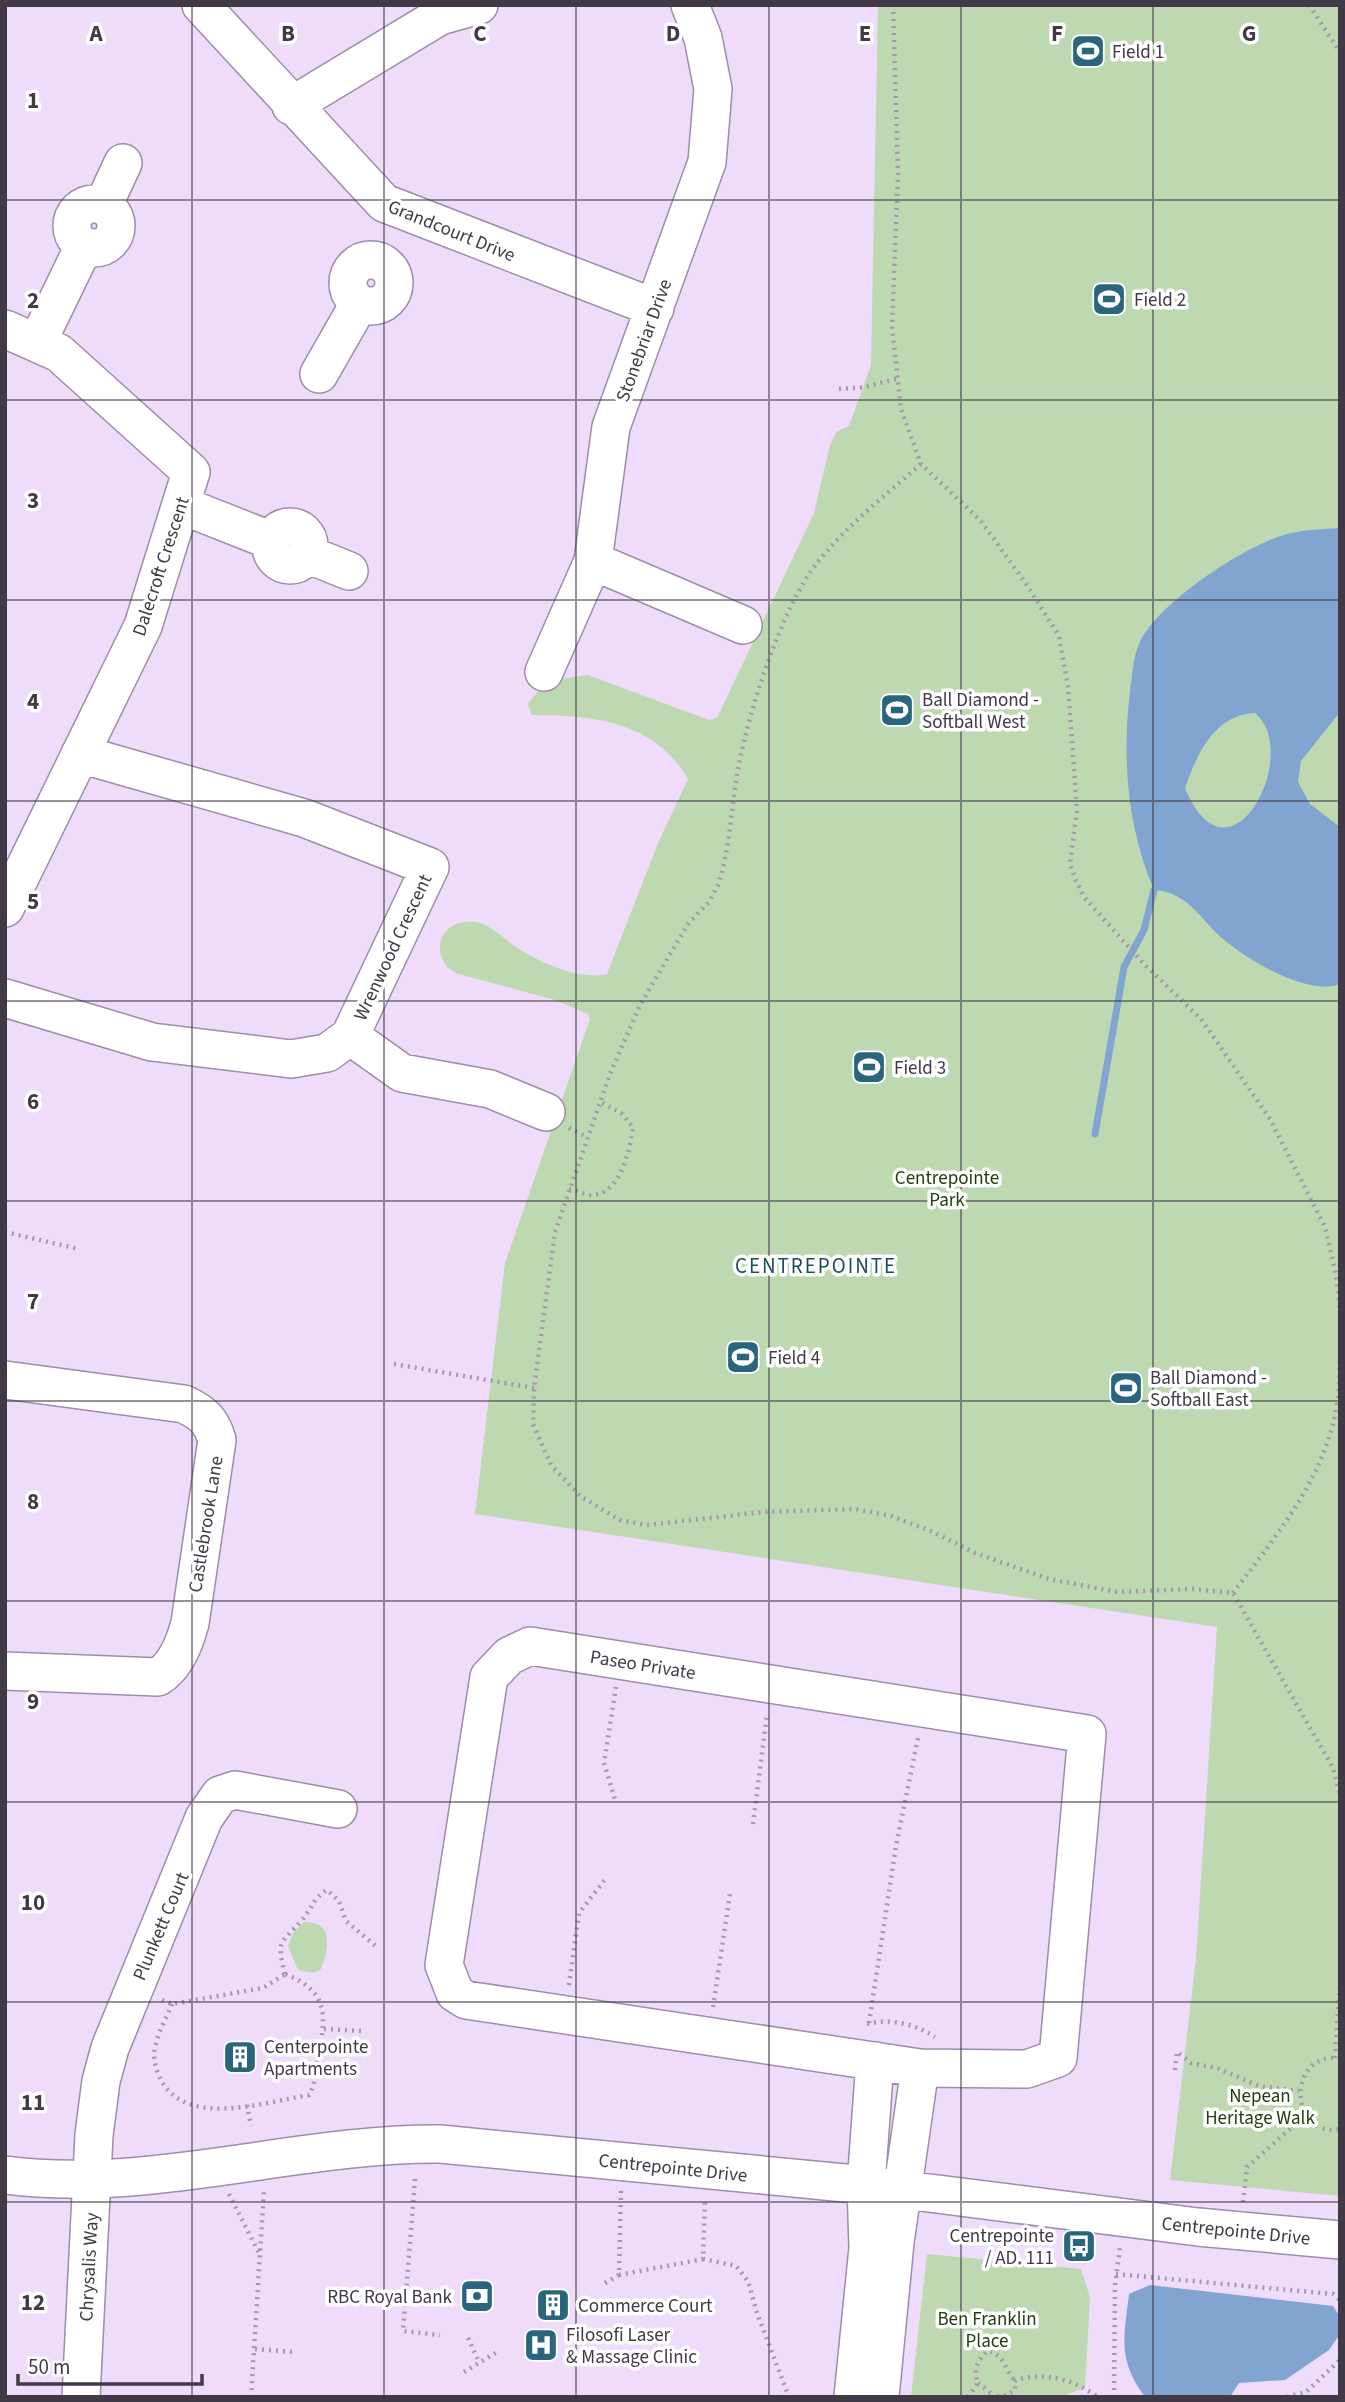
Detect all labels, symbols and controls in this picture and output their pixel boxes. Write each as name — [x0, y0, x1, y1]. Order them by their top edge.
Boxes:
text: A — [88, 17, 103, 50]
text: B — [281, 17, 295, 50]
text: C — [473, 17, 487, 50]
text: D — [666, 17, 680, 50]
text: E — [859, 17, 871, 50]
text: F — [1051, 17, 1063, 50]
text: G — [1242, 17, 1256, 50]
sports icon: Field 1 — [1069, 32, 1107, 70]
place label: Field 1 — [1112, 39, 1164, 66]
text: 1 — [27, 84, 39, 117]
street label: Grandcourt Drive — [384, 194, 519, 269]
street label: Stonebriar Drive — [610, 275, 679, 406]
sports icon: Field 2 — [1090, 280, 1128, 318]
text: 2 — [27, 284, 39, 317]
place label: Field 2 — [1134, 287, 1186, 314]
text: 3 — [27, 484, 39, 517]
street label: Dalecroft Crescent — [126, 493, 197, 640]
text: 4 — [27, 685, 39, 718]
place label: Ball Diamond - Softball West — [922, 687, 1039, 736]
sports icon: Ball Diamond - Softball West — [878, 691, 916, 729]
street label: Wrenwood Crescent — [348, 869, 439, 1025]
text: 5 — [27, 885, 39, 918]
sports icon: Field 3 — [850, 1048, 888, 1086]
place label: Field 3 — [894, 1055, 946, 1082]
text: 6 — [27, 1085, 39, 1118]
park label: Centrepointe Park — [895, 1165, 999, 1214]
district label: CENTREPOINTE — [735, 1251, 897, 1281]
text: 7 — [27, 1285, 39, 1318]
sports icon: Field 4 — [724, 1338, 762, 1376]
place label: Field 4 — [768, 1345, 820, 1372]
place label: Ball Diamond - Softball East — [1150, 1365, 1267, 1414]
sports icon: Ball Diamond - Softball East — [1107, 1369, 1145, 1407]
street label: Castlebrook Lane — [182, 1454, 231, 1595]
text: 8 — [27, 1485, 39, 1518]
street label: Paseo Private — [588, 1644, 697, 1687]
text: 9 — [27, 1685, 39, 1718]
street label: Plunkett Court — [126, 1868, 197, 1985]
text: 10 — [21, 1886, 45, 1919]
place label: Centerpointe Apartments — [264, 2034, 368, 2083]
building icon: Centerpointe Apartments — [221, 2038, 259, 2076]
park label: Nepean Heritage Walk — [1205, 2083, 1315, 2132]
text: 11 — [21, 2086, 45, 2119]
street label: Centrepointe Drive — [597, 2147, 749, 2190]
street label: Centrepointe Drive — [1160, 2210, 1312, 2253]
street label: Chrysalis Way — [73, 2212, 106, 2322]
place label: Centrepointe / AD. 111 — [950, 2223, 1054, 2272]
bus stop icon: Centrepointe / AD. 111 — [1060, 2227, 1098, 2265]
bank icon: RBC Royal Bank — [458, 2277, 496, 2315]
place label: RBC Royal Bank — [327, 2284, 453, 2311]
text: 12 — [21, 2286, 45, 2319]
building icon: Commerce Court — [534, 2286, 572, 2324]
place label: Commerce Court — [578, 2293, 713, 2320]
park label: Ben Franklin Place — [937, 2306, 1037, 2355]
place label: Filosofi Laser & Massage Clinic — [566, 2322, 697, 2371]
hospital icon: Filosofi Laser & Massage Clinic — [522, 2326, 560, 2364]
scale bar — [18, 2342, 201, 2386]
text: 50 m — [28, 2352, 70, 2382]

